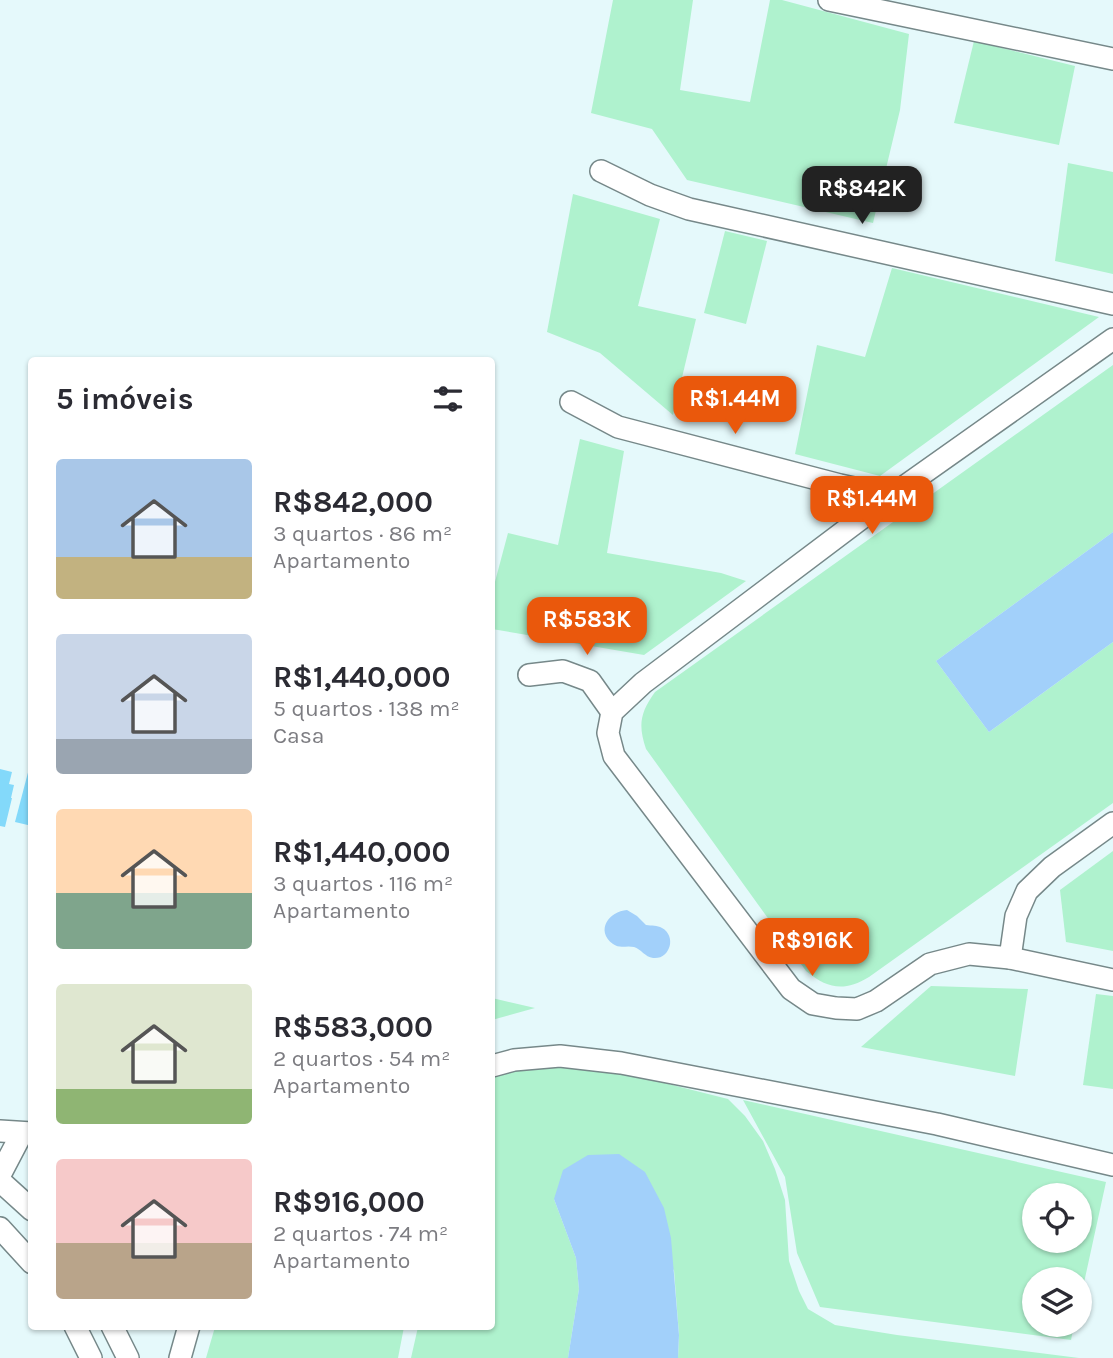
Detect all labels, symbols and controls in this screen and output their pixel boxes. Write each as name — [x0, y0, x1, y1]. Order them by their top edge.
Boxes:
pin: R$842K — [805, 166, 919, 226]
text: R$842K — [818, 175, 906, 202]
pin: R$1.44M — [670, 376, 800, 436]
icon: filters — [429, 380, 467, 418]
text: 5 imóveis — [56, 381, 193, 417]
text: R$1.44M — [689, 385, 781, 412]
pin: R$1.44M — [807, 476, 937, 536]
text: R$842,000 — [273, 484, 433, 520]
text: R$1.44M — [826, 485, 918, 512]
icon: home — [112, 487, 196, 571]
text: 3 quartos · 86 m² — [273, 520, 452, 547]
text: Apartamento — [273, 547, 410, 574]
pin: R$583K — [530, 598, 644, 657]
text: R$583K — [543, 606, 631, 633]
text: R$1,440,000 — [273, 659, 450, 695]
icon: home — [112, 662, 196, 746]
text: 5 quartos · 138 m² — [273, 695, 460, 722]
text: Casa — [273, 722, 325, 749]
text: R$1,440,000 — [273, 834, 450, 870]
icon: home — [112, 837, 196, 921]
text: 3 quartos · 116 m² — [273, 870, 453, 897]
text: Apartamento — [273, 897, 410, 924]
pin: R$916K — [755, 918, 869, 978]
text: R$916K — [771, 927, 853, 954]
text: R$583,000 — [273, 1009, 433, 1045]
icon: home — [112, 1012, 196, 1096]
text: 2 quartos · 54 m² — [273, 1045, 451, 1072]
text: Apartamento — [273, 1072, 410, 1099]
map controls — [1022, 1183, 1092, 1337]
button: locate — [1022, 1183, 1092, 1253]
text: R$916,000 — [273, 1184, 425, 1220]
icon: home — [112, 1187, 196, 1271]
text: 2 quartos · 74 m² — [273, 1220, 448, 1247]
text: Apartamento — [273, 1247, 410, 1274]
button: layers — [1022, 1267, 1092, 1337]

